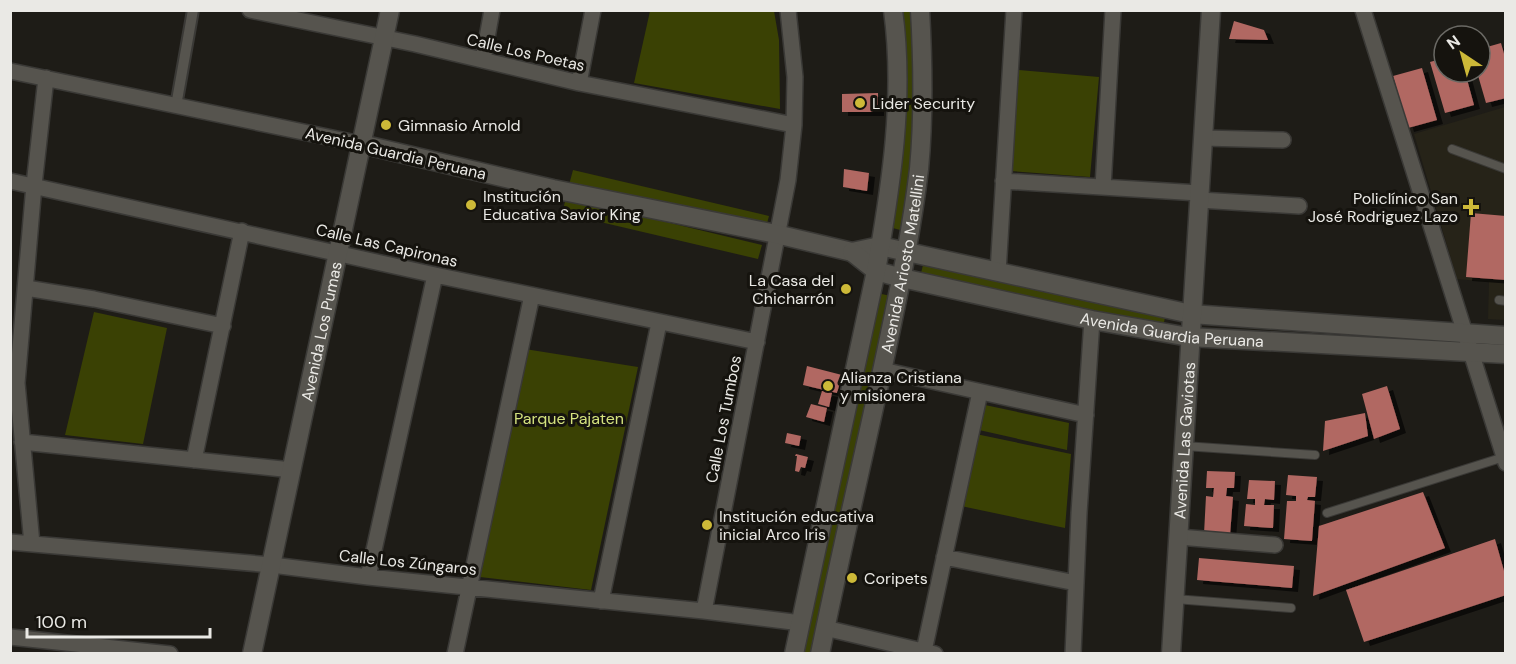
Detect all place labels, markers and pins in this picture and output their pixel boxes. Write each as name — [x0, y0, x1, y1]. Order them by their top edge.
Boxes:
place label: Lider Security — [872, 93, 975, 114]
marker: Lider Security — [853, 96, 867, 110]
place label: Gimnasio Arnold — [398, 115, 521, 136]
marker: Gimnasio Arnold — [379, 118, 393, 132]
place label: Institución Educativa Savior King — [483, 186, 641, 225]
place label: Policlínico San José Rodriguez Lazo — [1308, 188, 1458, 227]
marker: Institución Educativa Savior King — [464, 198, 478, 212]
marker: Policlínico San José Rodriguez Lazo — [1462, 198, 1480, 216]
place label: La Casa del Chicharrón — [749, 270, 834, 309]
marker: La Casa del Chicharrón — [839, 282, 853, 296]
place label: Alianza Cristiana y misionera — [840, 367, 962, 406]
marker: Alianza Cristiana y misionera — [821, 379, 835, 393]
place label: Institución educativa inicial Arco Iris — [719, 506, 874, 545]
marker: Institución educativa inicial Arco Iris — [700, 518, 714, 532]
place label: Coripets — [864, 568, 928, 589]
marker: Coripets — [845, 571, 859, 585]

